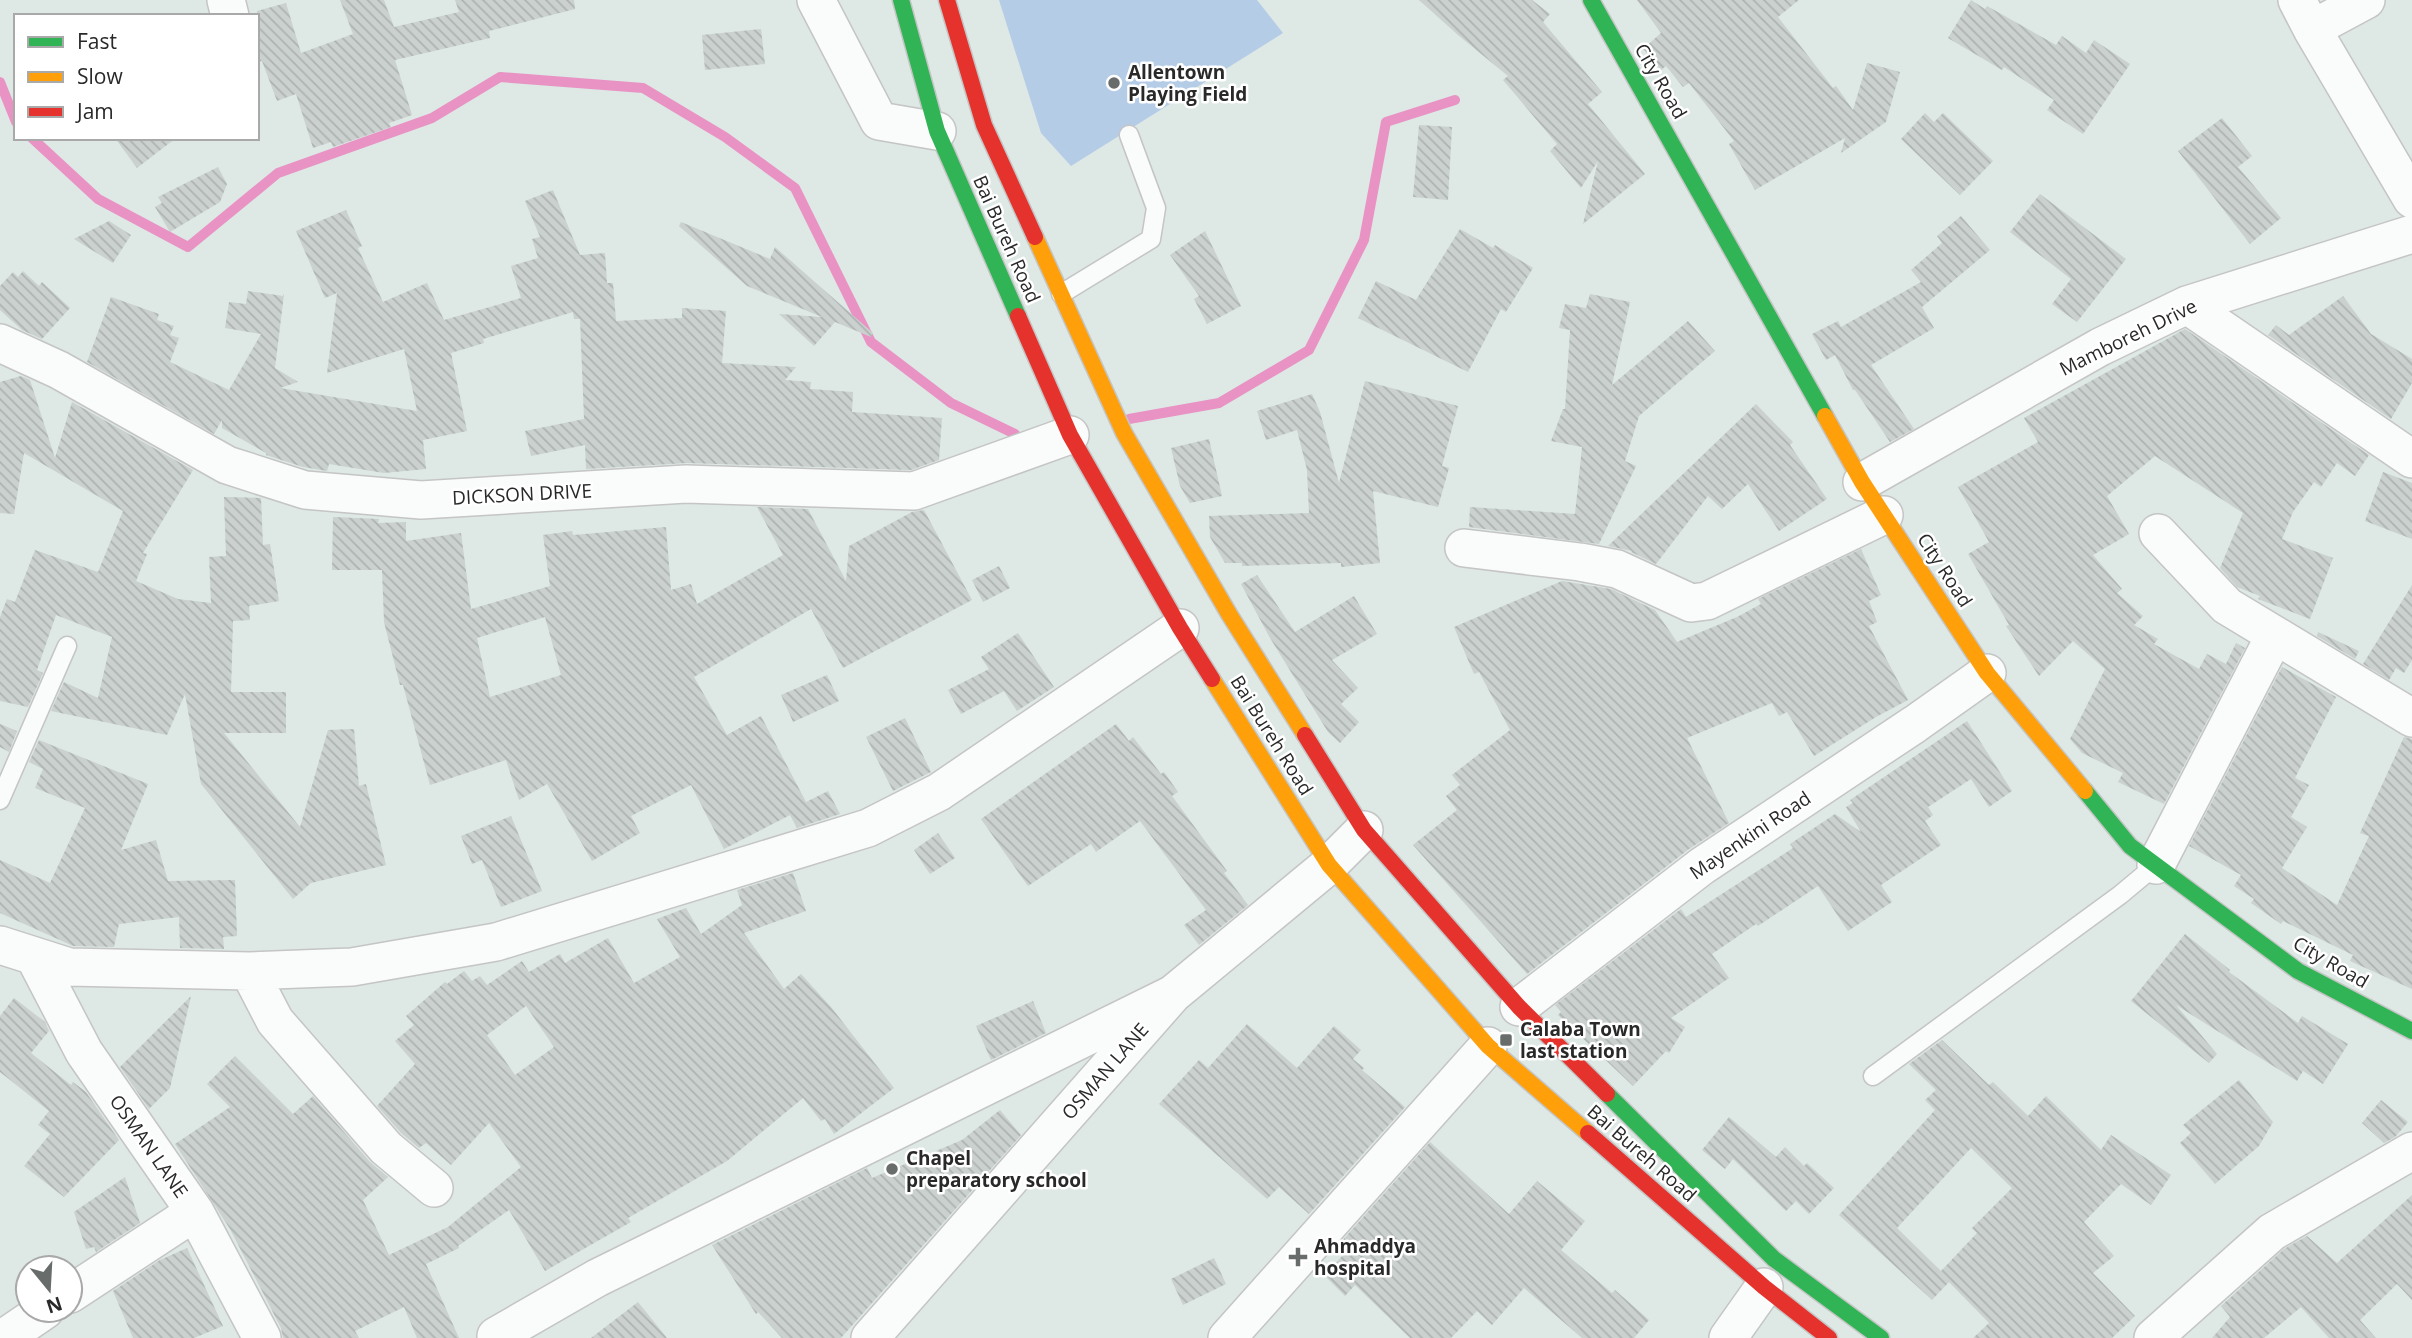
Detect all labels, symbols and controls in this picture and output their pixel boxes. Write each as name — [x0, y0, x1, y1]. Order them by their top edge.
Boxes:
legend — [14, 14, 259, 140]
text: Fast — [77, 27, 117, 55]
street label: City Road — [1629, 38, 1693, 124]
place label: Allentown Playing Field — [1128, 59, 1247, 107]
text: Slow — [77, 62, 123, 90]
marker: Allentown Playing Field — [1106, 75, 1122, 91]
text: Jam — [75, 97, 114, 125]
street label: Bai Bureh Road — [967, 171, 1047, 307]
street label: Mamboreh Drive — [2055, 292, 2201, 382]
street label: DICKSON DRIVE — [451, 477, 593, 511]
street label: City Road — [1911, 528, 1979, 612]
street label: Bai Bureh Road — [1225, 670, 1319, 800]
street label: Mayenkini Road — [1684, 785, 1816, 885]
street label: City Road — [2288, 930, 2374, 994]
place label: Calaba Town last station — [1520, 1016, 1641, 1064]
street label: OSMAN LANE — [1056, 1017, 1154, 1125]
marker: Calaba Town last station — [1498, 1032, 1514, 1048]
street label: OSMAN LANE — [104, 1089, 194, 1203]
street label: Bai Bureh Road — [1582, 1098, 1702, 1208]
place label: Chapel preparatory school — [906, 1145, 1087, 1193]
marker: Chapel preparatory school — [884, 1161, 900, 1177]
place label: Ahmaddya hospital — [1314, 1233, 1416, 1281]
marker: Ahmaddya hospital — [1288, 1247, 1308, 1267]
north arrow — [14, 1254, 84, 1324]
text: N — [43, 1290, 66, 1320]

